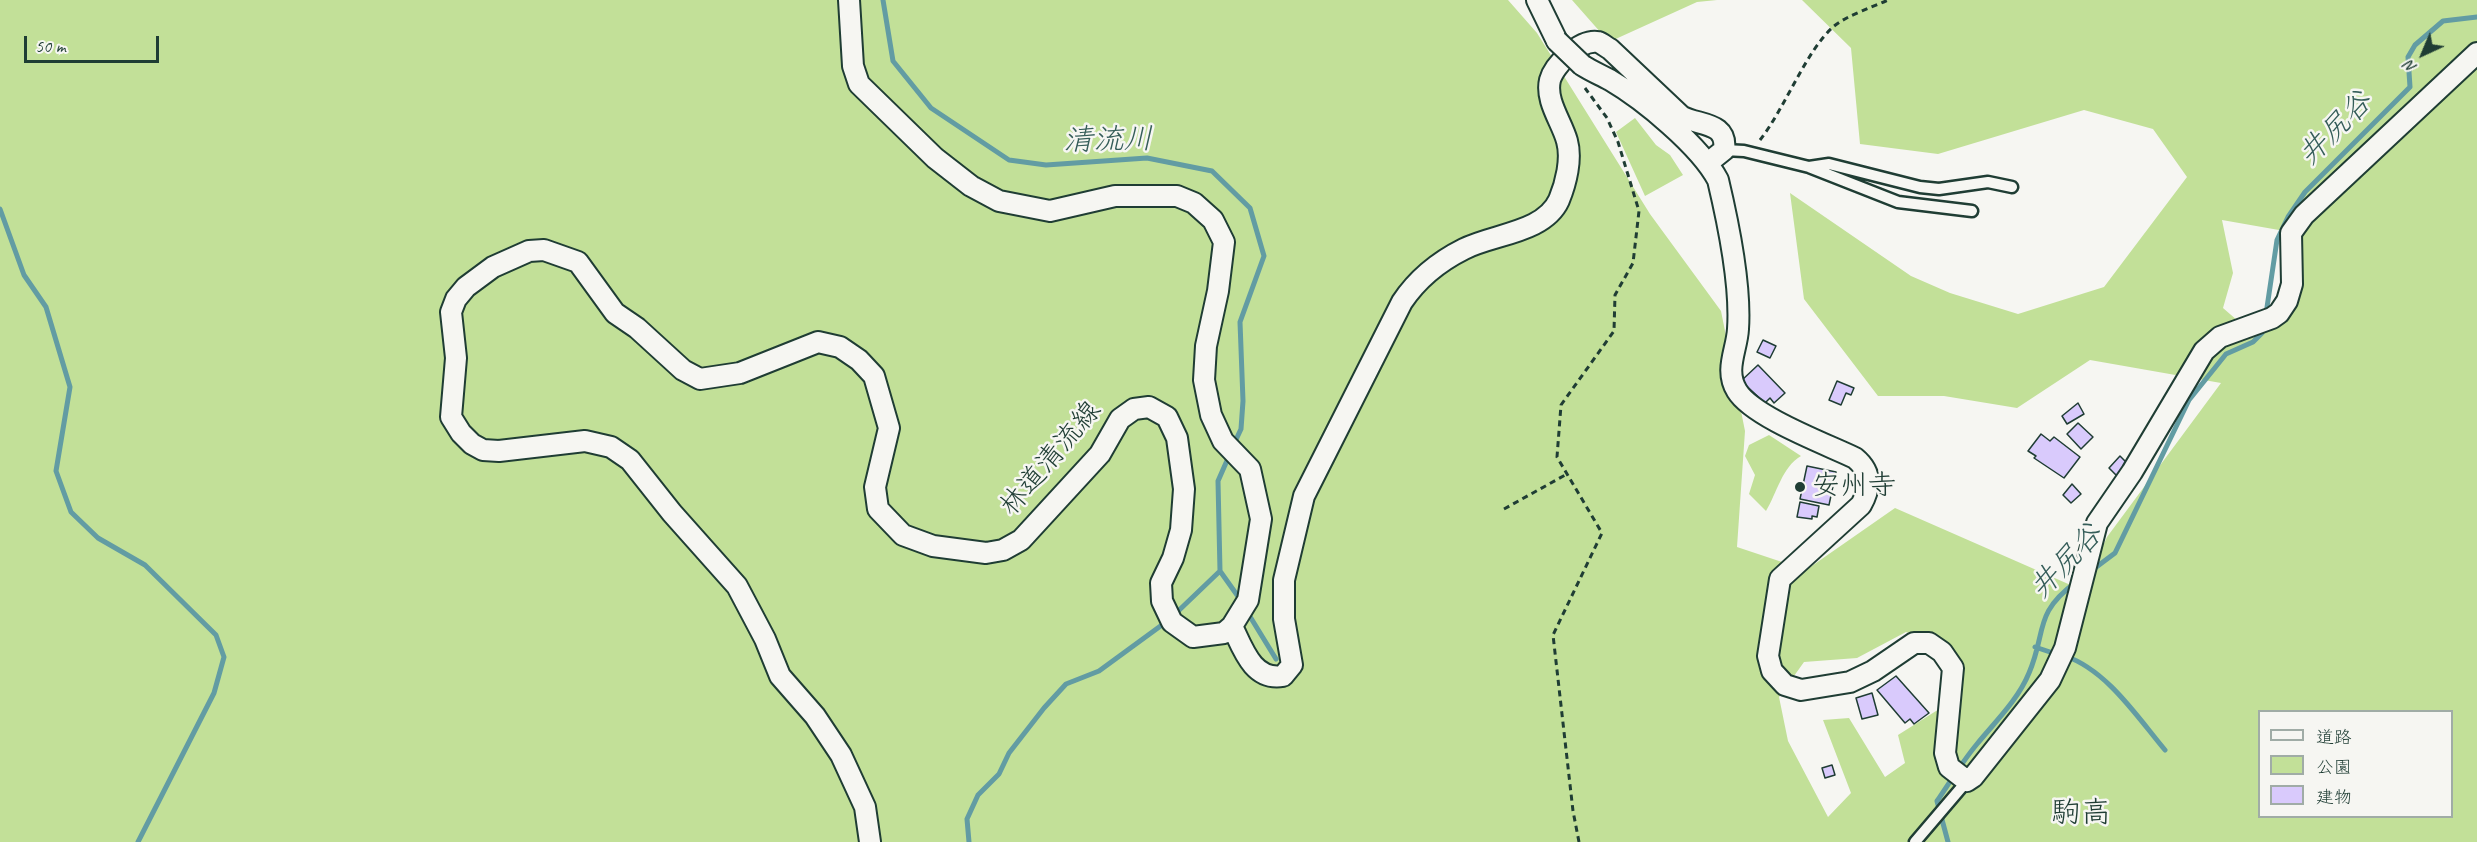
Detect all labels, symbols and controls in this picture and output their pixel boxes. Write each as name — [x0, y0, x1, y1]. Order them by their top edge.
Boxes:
scale bar — [27, 24, 162, 62]
north arrow — [2393, 24, 2453, 84]
text: 50 m — [35, 35, 66, 57]
text: N — [2400, 56, 2421, 78]
water label: 井尻谷 — [2291, 84, 2381, 174]
water label: 清流川 — [1063, 122, 1153, 160]
street label: 林道清流線 — [993, 395, 1109, 523]
place label: 安州寺 — [1812, 470, 1896, 504]
marker: 安州寺 — [1793, 480, 1807, 494]
water label: 井尻谷 — [2023, 517, 2111, 607]
legend — [2258, 710, 2453, 818]
text: 道路 — [2316, 726, 2352, 748]
text: 公園 — [2316, 756, 2352, 778]
text: 建物 — [2316, 786, 2352, 808]
district label: 駒高 — [2051, 796, 2111, 832]

